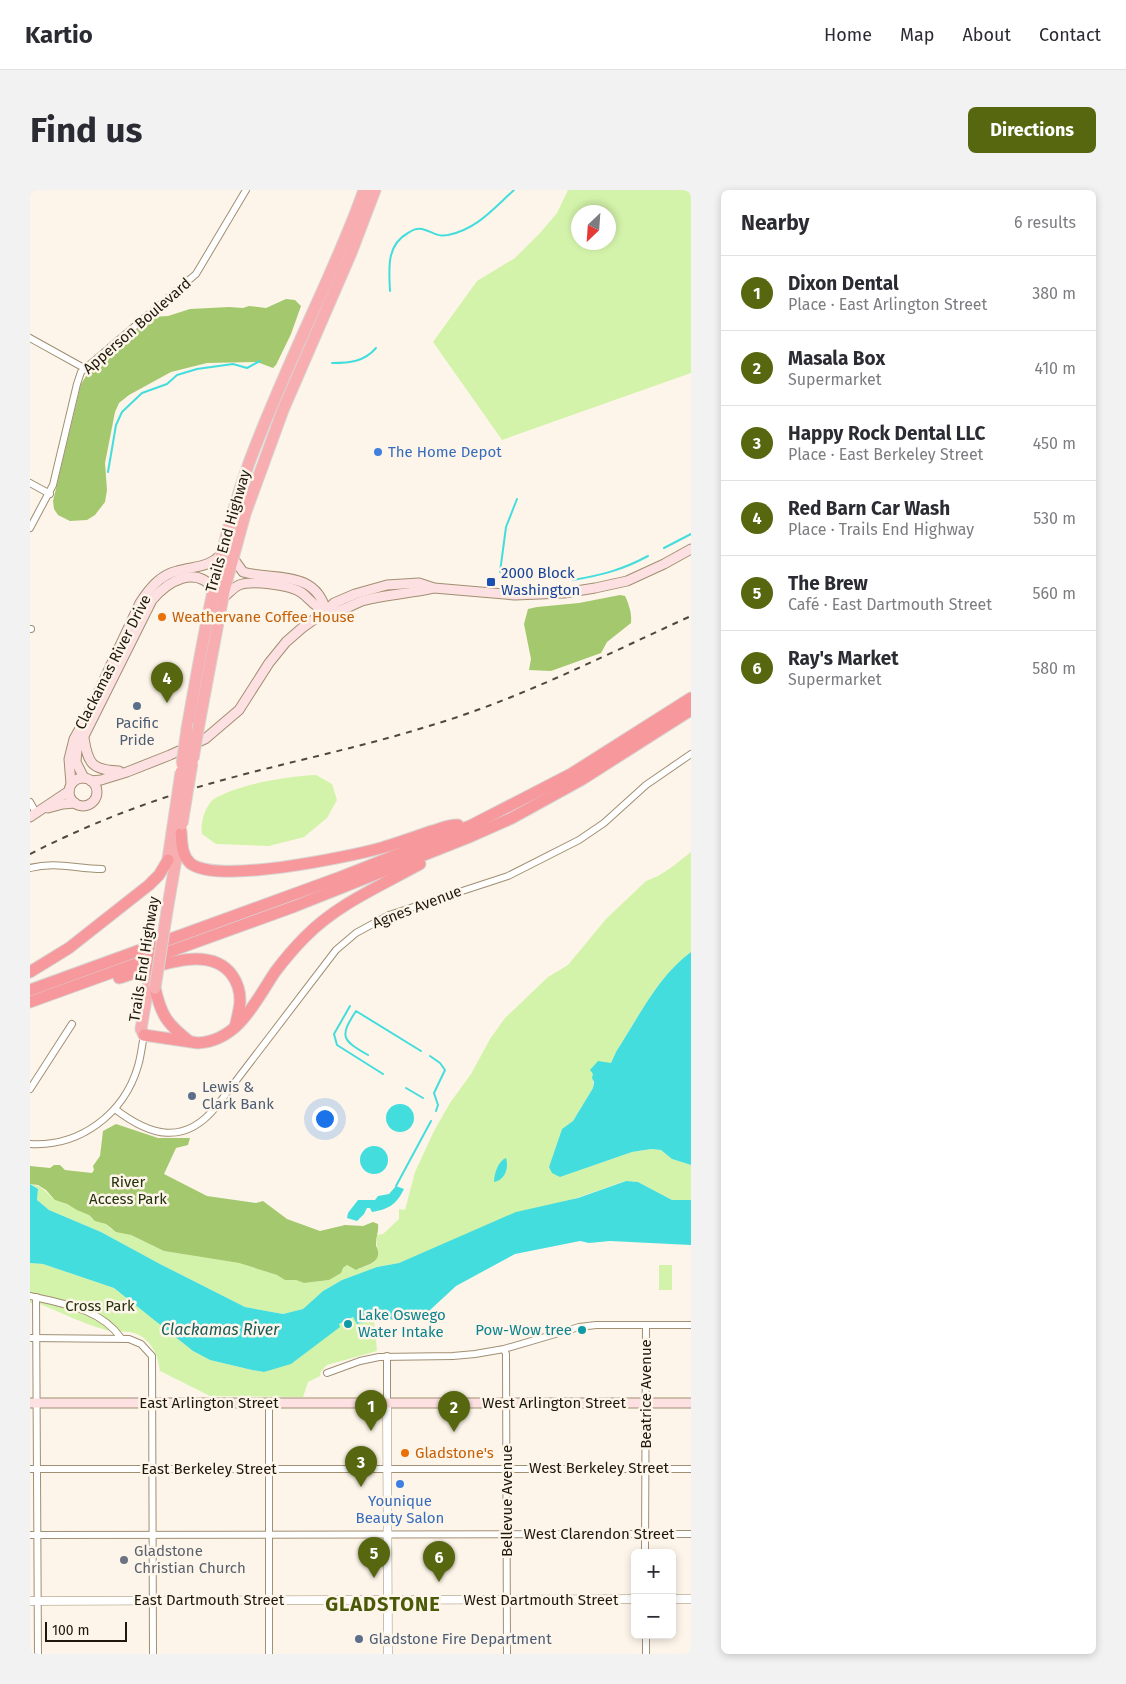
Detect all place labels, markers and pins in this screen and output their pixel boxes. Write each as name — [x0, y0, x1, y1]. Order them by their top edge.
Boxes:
place label: The Home Depot — [388, 443, 502, 461]
marker: The Home Depot — [372, 446, 384, 458]
place label: 2000 Block Washington — [501, 564, 580, 599]
marker: 2000 Block Washington — [485, 576, 497, 588]
place label: Weathervane Coffee House — [172, 608, 355, 626]
marker: Weathervane Coffee House — [156, 611, 168, 623]
pin: 4 — [151, 662, 183, 703]
marker: Pacific Pride — [131, 700, 143, 712]
place label: Pacific Pride — [115, 714, 159, 749]
place label: Lewis & Clark Bank — [202, 1078, 274, 1113]
marker: Lewis & Clark Bank — [186, 1090, 198, 1102]
place label: Lake Oswego Water Intake — [358, 1306, 446, 1341]
marker: Lake Oswego Water Intake — [342, 1318, 354, 1330]
place label: Pow-Wow tree — [475, 1321, 572, 1339]
marker: Pow-Wow tree — [576, 1324, 588, 1336]
pin: 1 — [355, 1390, 387, 1431]
pin: 2 — [438, 1391, 470, 1432]
place label: Gladstone's — [415, 1444, 494, 1462]
pin: 3 — [345, 1446, 377, 1487]
marker: Gladstone's — [399, 1447, 411, 1459]
marker: Younique Beauty Salon — [394, 1478, 406, 1490]
place label: Younique Beauty Salon — [356, 1492, 444, 1527]
pin: 5 — [358, 1537, 390, 1578]
pin: 6 — [423, 1541, 455, 1582]
place label: Gladstone Christian Church — [134, 1542, 246, 1577]
marker: Gladstone Christian Church — [118, 1554, 130, 1566]
place label: Gladstone Fire Department — [369, 1630, 552, 1648]
marker: Gladstone Fire Department — [353, 1633, 365, 1645]

